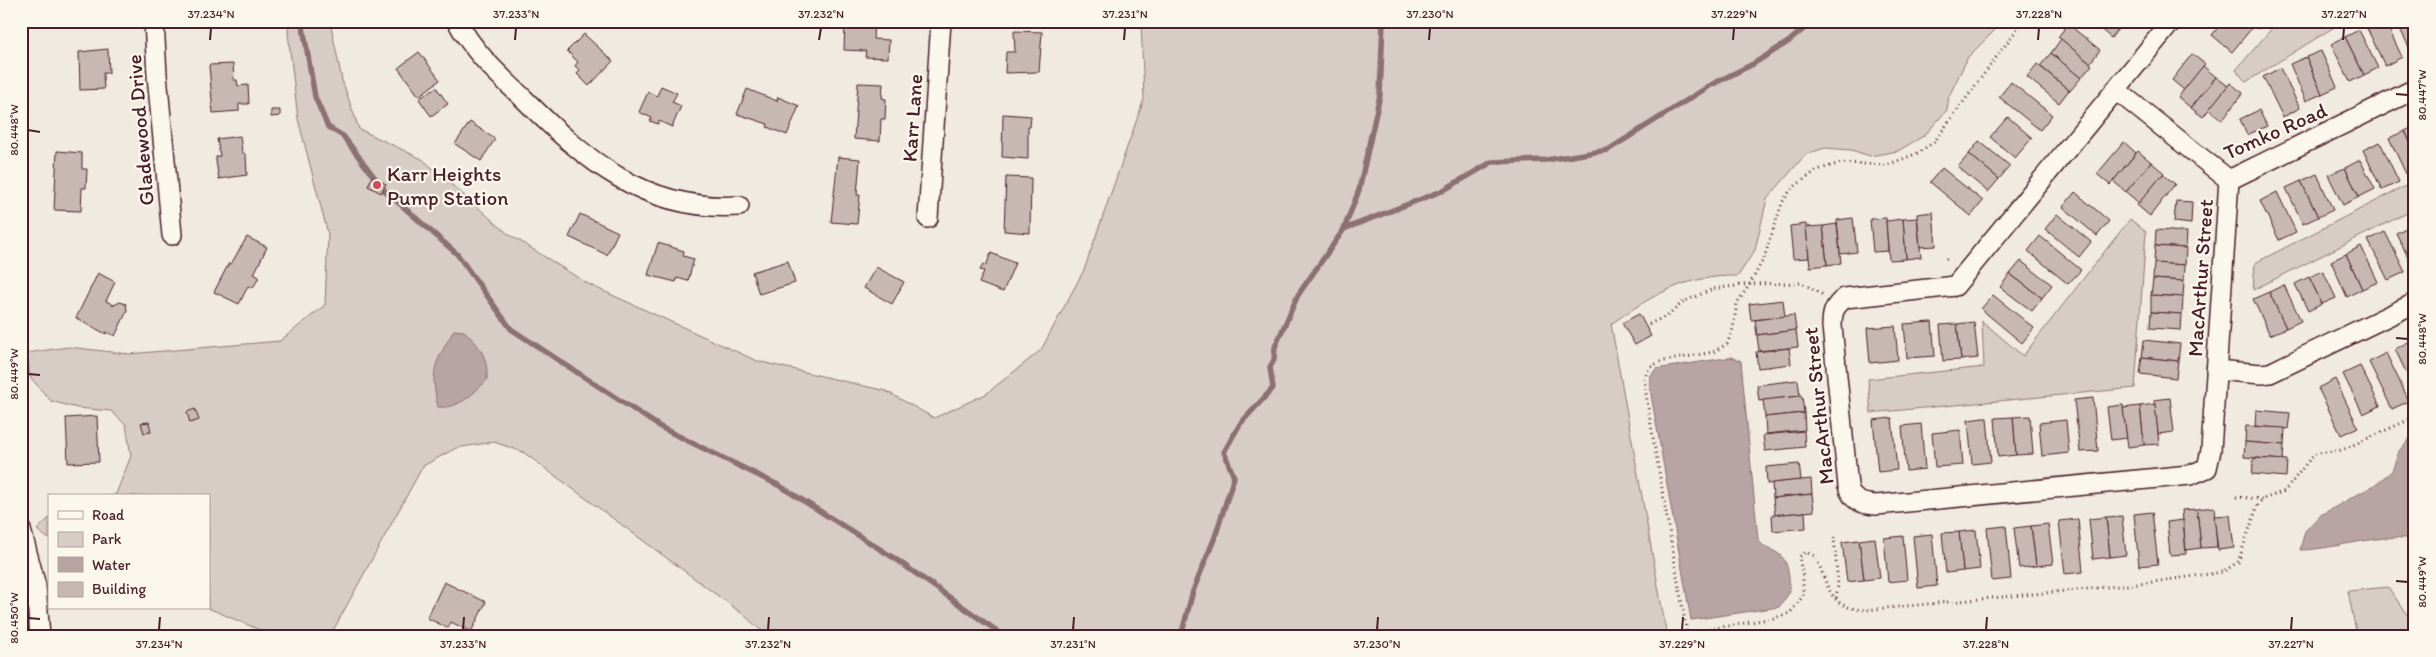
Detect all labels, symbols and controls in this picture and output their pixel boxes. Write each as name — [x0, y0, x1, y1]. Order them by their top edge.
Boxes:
text: 37.234°N — [187, 7, 235, 21]
text: 37.233°N — [493, 7, 539, 21]
text: 37.232°N — [798, 7, 844, 21]
text: 37.231°N — [1102, 7, 1148, 21]
text: 37.230°N — [1406, 7, 1454, 21]
text: 37.229°N — [1711, 7, 1757, 21]
text: 37.228°N — [2016, 7, 2062, 21]
text: 37.227°N — [2321, 7, 2367, 21]
street label: Gladewood Drive — [121, 53, 159, 207]
text: 80.447°W — [2415, 69, 2429, 121]
street label: Karr Lane — [896, 73, 928, 163]
street label: Tomko Road — [2220, 97, 2331, 165]
text: 80.448°W — [7, 104, 21, 156]
place label: Karr Heights Pump Station — [387, 161, 509, 210]
marker: Karr Heights Pump Station — [371, 179, 383, 191]
street label: MacArthur Street — [2182, 198, 2218, 358]
text: 80.448°W — [2415, 313, 2429, 365]
street label: MacArthur Street — [1797, 326, 1839, 486]
text: 80.449°W — [7, 348, 21, 400]
legend — [48, 494, 210, 610]
text: Road — [92, 506, 125, 524]
text: Park — [92, 530, 122, 548]
text: Water — [92, 556, 131, 574]
text: 80.449°W — [2415, 556, 2429, 608]
text: Building — [92, 580, 146, 598]
text: 80.450°W — [7, 592, 21, 644]
text: 37.234°N — [135, 637, 183, 651]
text: 37.233°N — [440, 637, 486, 651]
text: 37.232°N — [745, 637, 791, 651]
text: 37.231°N — [1050, 637, 1096, 651]
text: 37.230°N — [1353, 637, 1401, 651]
text: 37.229°N — [1659, 637, 1705, 651]
text: 37.228°N — [1963, 637, 2009, 651]
text: 37.227°N — [2268, 637, 2314, 651]

